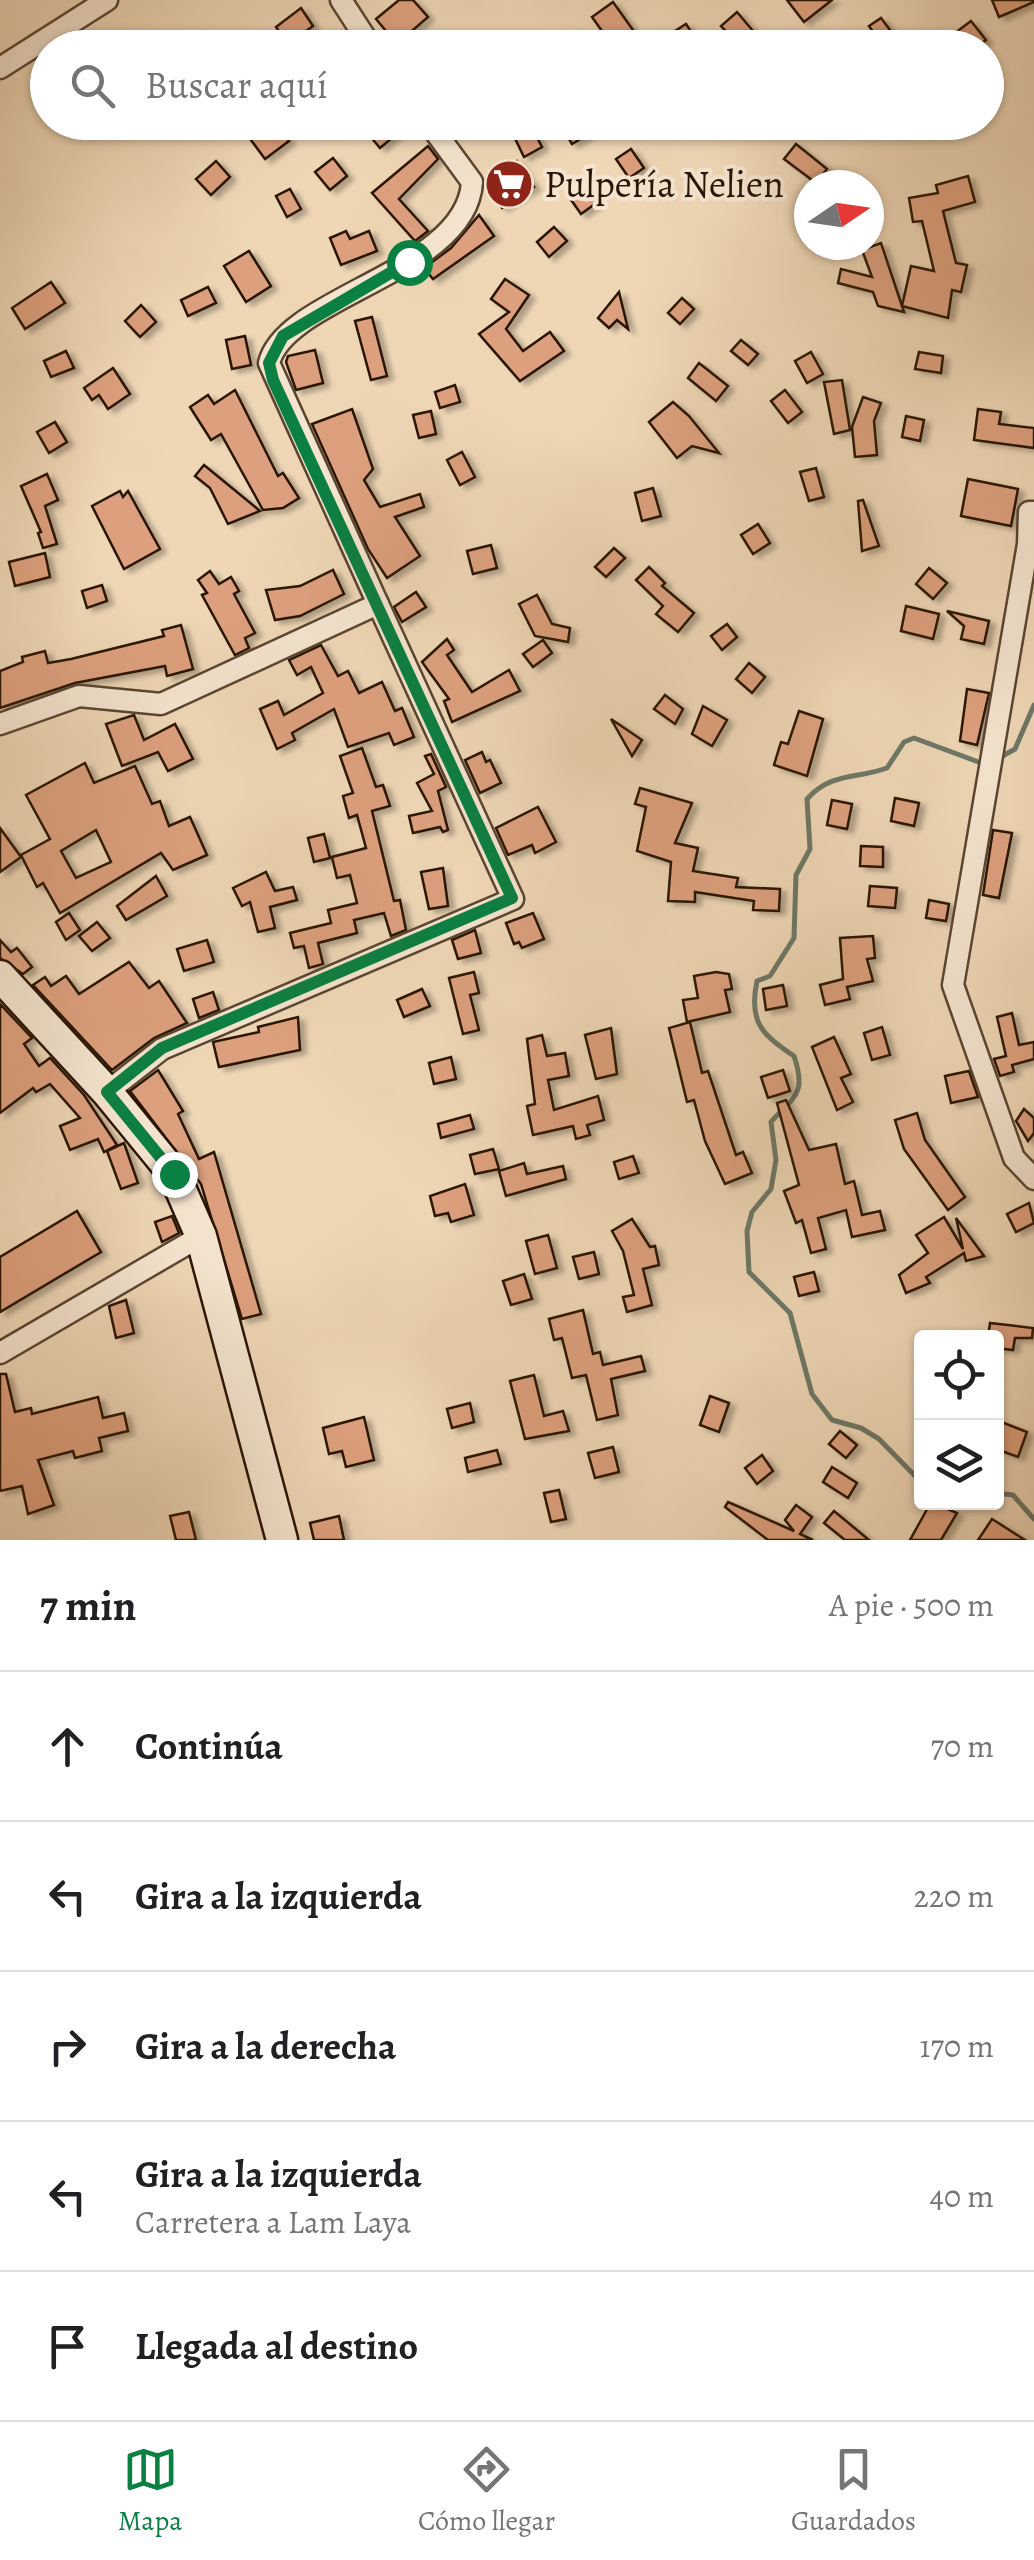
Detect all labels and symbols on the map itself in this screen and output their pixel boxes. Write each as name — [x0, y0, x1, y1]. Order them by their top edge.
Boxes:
supermarket icon: Pulpería Nelien — [483, 158, 535, 210]
place label: Pulpería Nelien — [544, 158, 784, 210]
north arrow — [794, 170, 884, 260]
route start — [387, 240, 433, 286]
route end — [152, 1152, 198, 1198]

